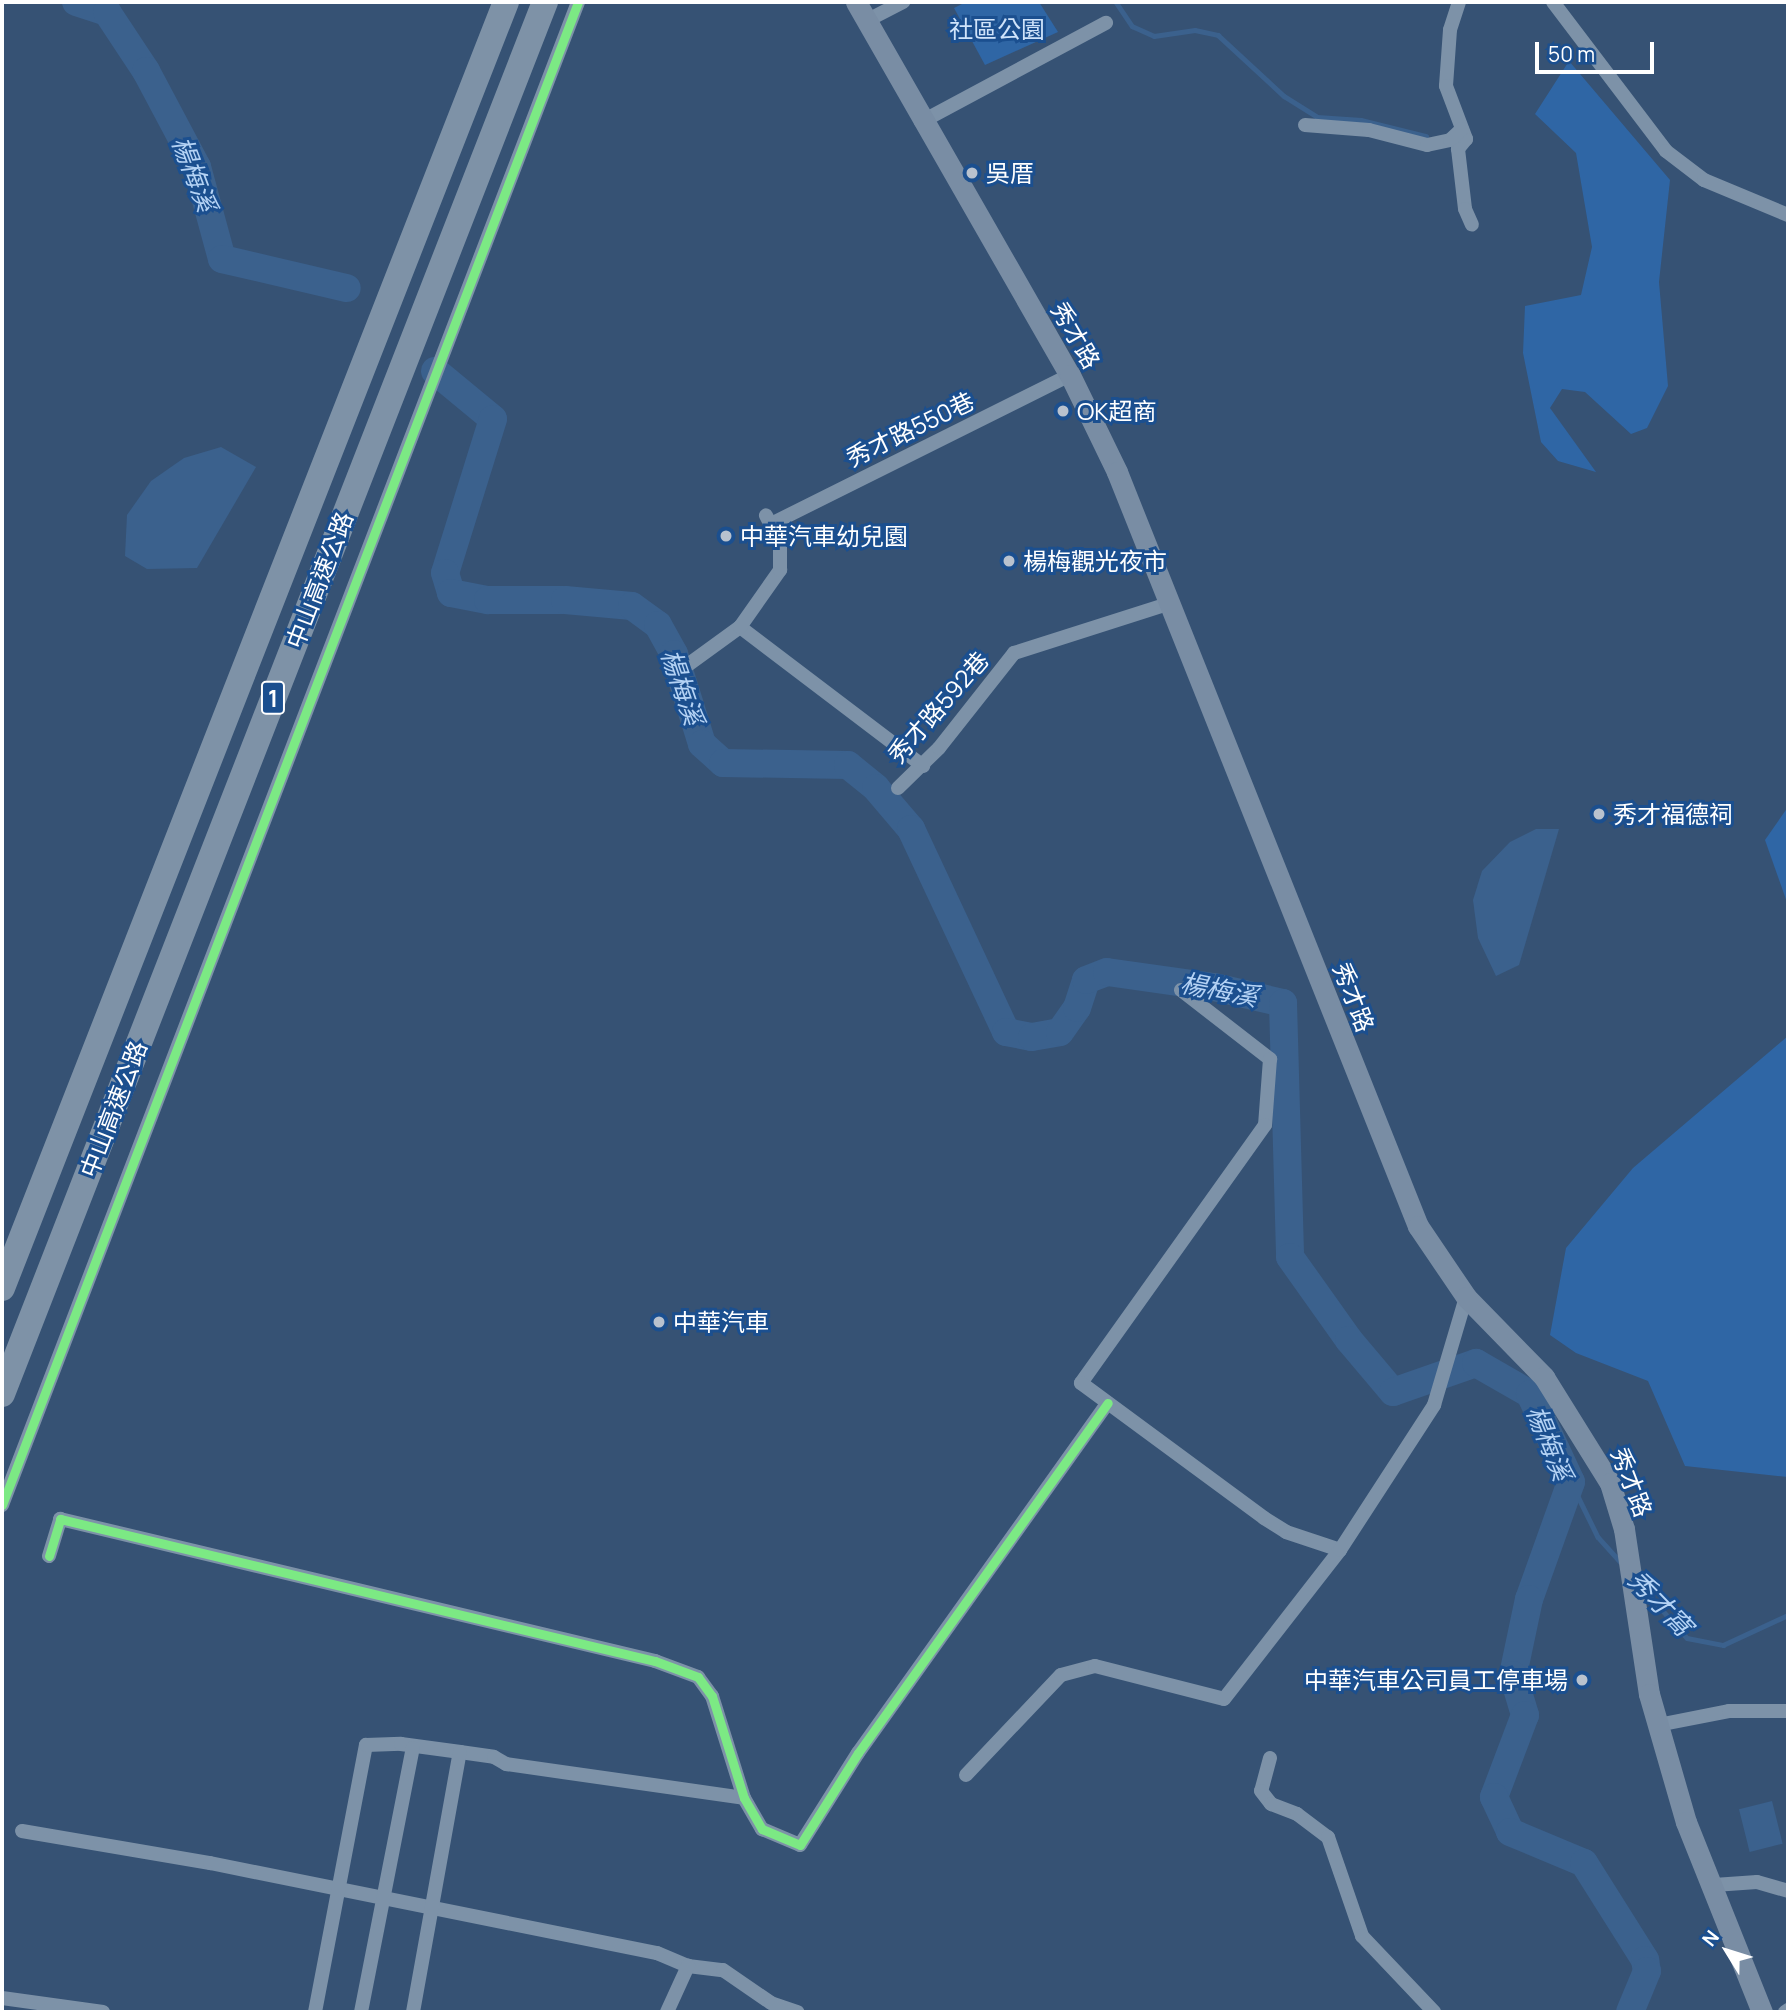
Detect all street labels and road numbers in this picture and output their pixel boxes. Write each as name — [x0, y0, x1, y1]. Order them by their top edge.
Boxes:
street label: 秀才路 — [1046, 297, 1106, 373]
street label: 秀才路550巷 — [842, 386, 978, 472]
street label: 中山高速公路 — [280, 508, 358, 652]
street label: 秀才路592巷 — [882, 645, 994, 769]
road number: 1 — [261, 678, 285, 718]
street label: 秀才路 — [1328, 958, 1380, 1036]
street label: 中山高速公路 — [74, 1037, 152, 1181]
street label: 秀才路 — [1606, 1443, 1658, 1521]

